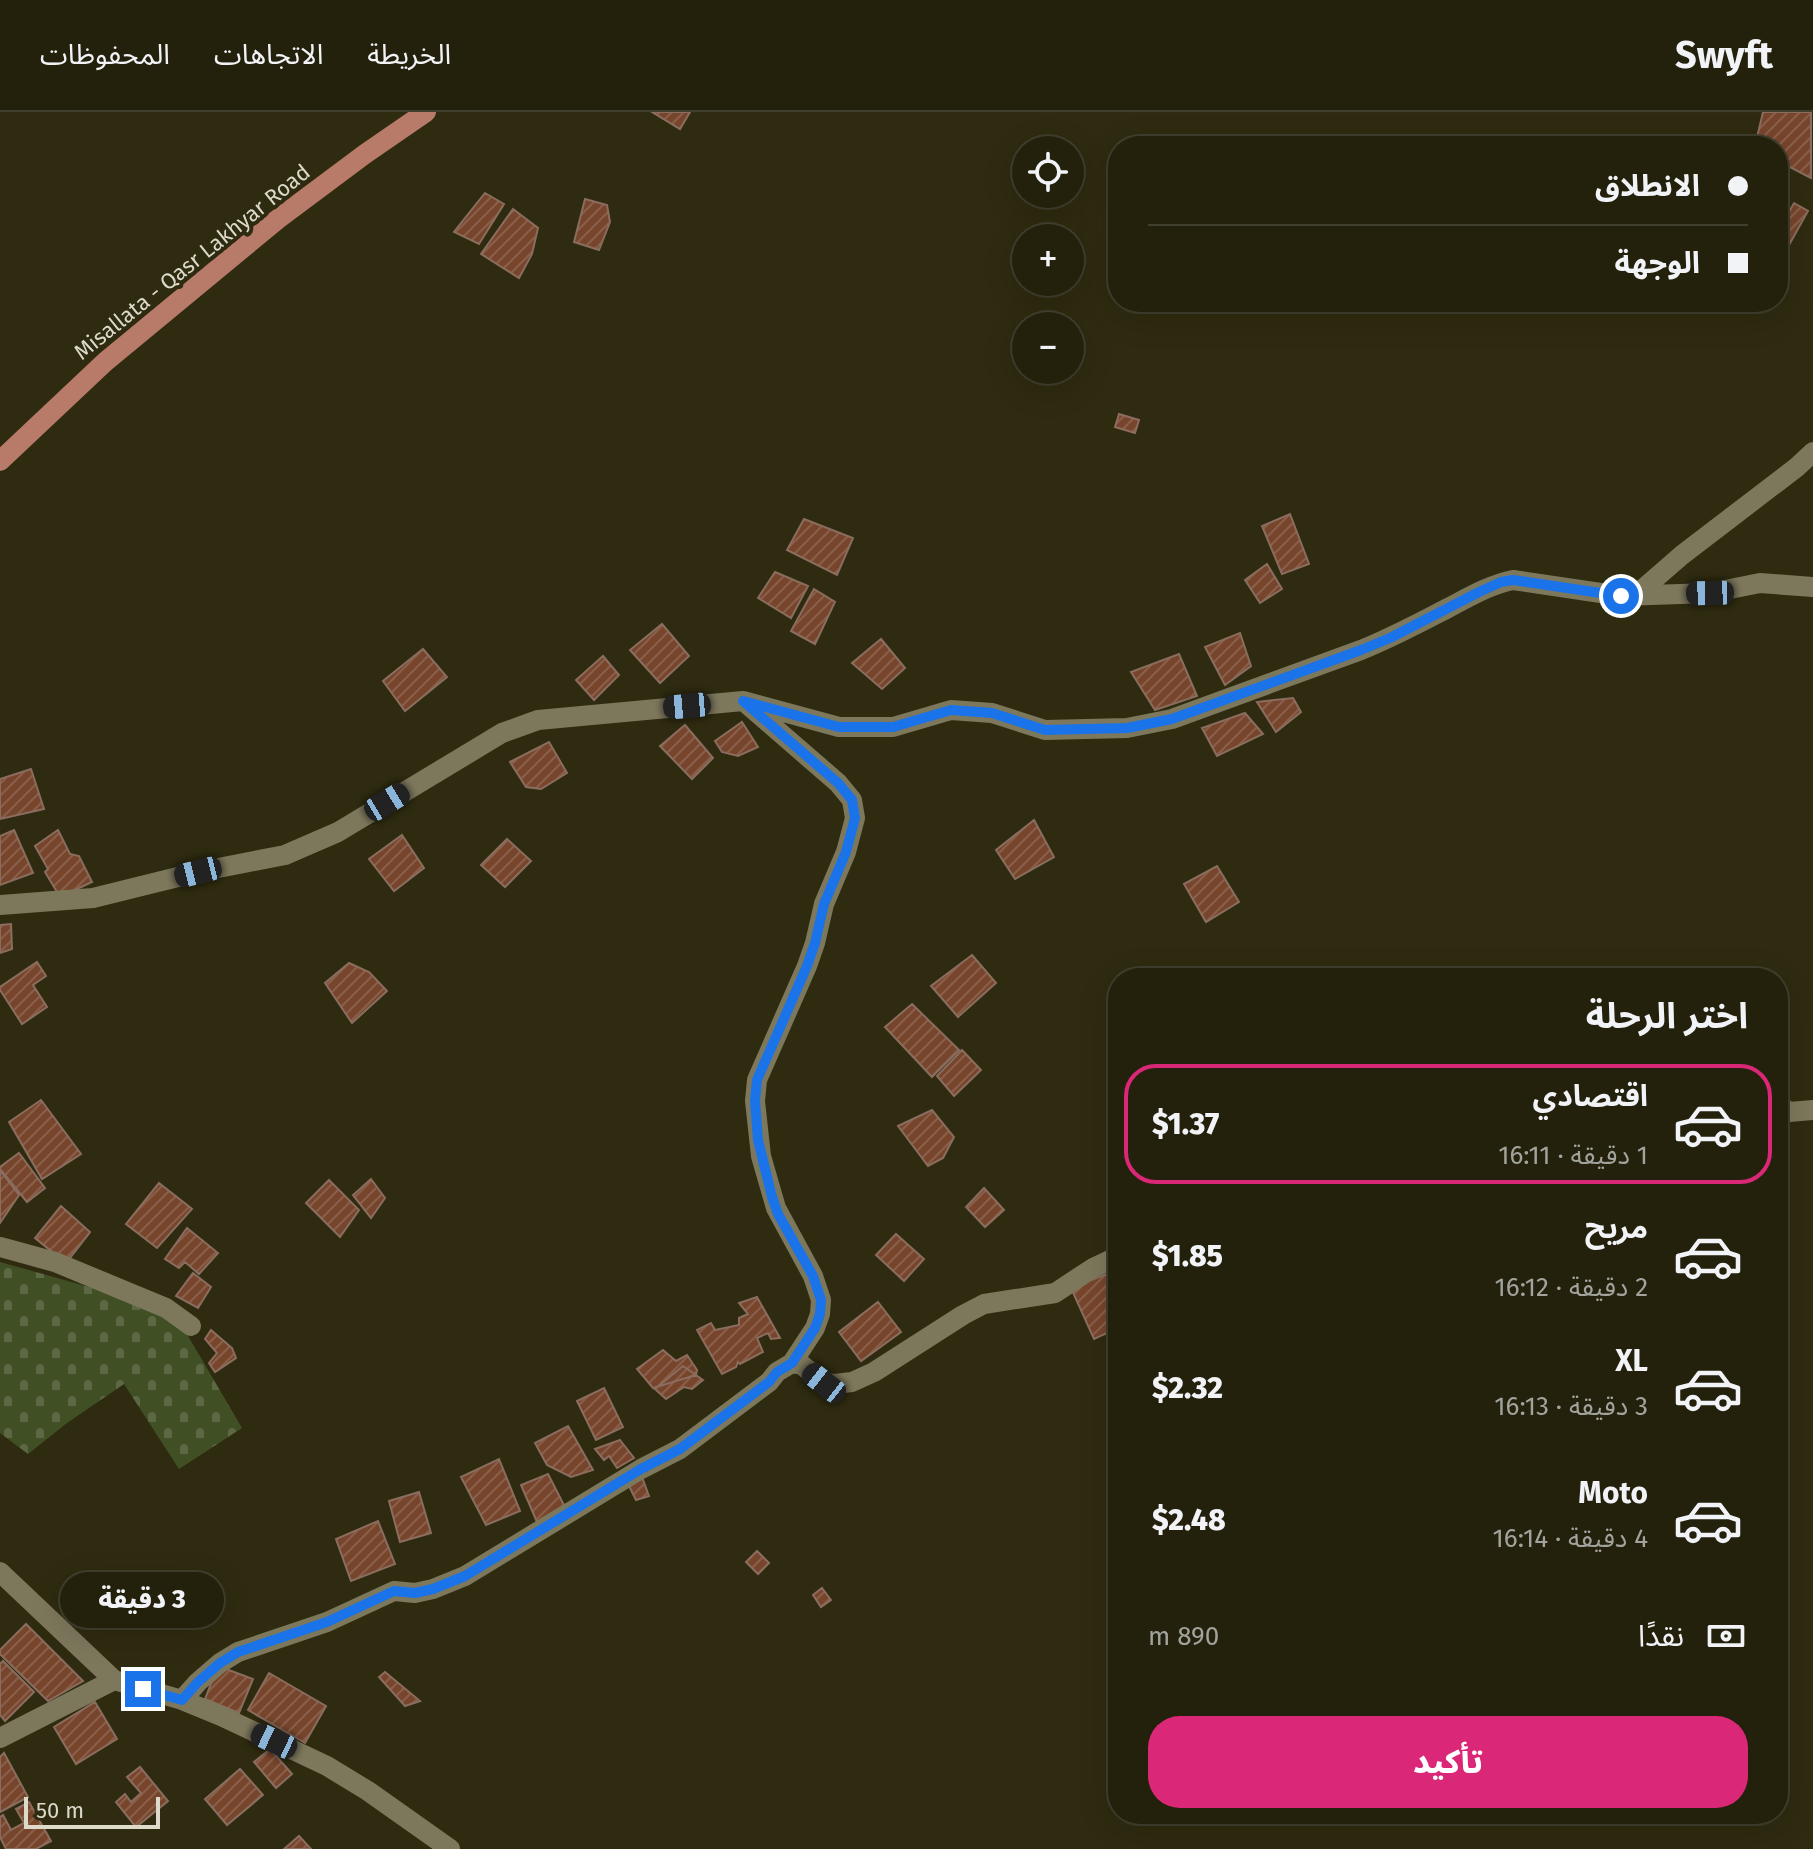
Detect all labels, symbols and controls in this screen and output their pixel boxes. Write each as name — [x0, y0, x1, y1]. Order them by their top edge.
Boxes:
text: Swyft — [1675, 32, 1773, 78]
text: المحفوظات — [40, 38, 170, 71]
text: الاتجاهات — [214, 38, 323, 71]
text: الخريطة — [367, 38, 451, 71]
map controls — [1012, 136, 1084, 384]
button: locate — [1012, 136, 1084, 208]
street label: Misallata - Qasr Lakhyar Road — [69, 158, 315, 366]
text: الانطلاق — [1595, 168, 1700, 204]
button: + — [1012, 224, 1084, 296]
text: الوجهة — [1615, 245, 1700, 281]
button: − — [1012, 312, 1084, 384]
route start — [1603, 578, 1639, 614]
car — [1686, 581, 1734, 605]
car — [662, 692, 712, 720]
car — [360, 779, 414, 825]
car — [172, 855, 224, 889]
text: اختر الرحلة — [1586, 994, 1748, 1038]
text: اقتصادي — [1533, 1078, 1648, 1114]
icon: car — [1672, 1088, 1744, 1160]
text: $1.37 — [1152, 1106, 1219, 1142]
text: 1 دقيقة · 16:11 — [1498, 1140, 1648, 1171]
text: مريح — [1585, 1210, 1648, 1246]
icon: car — [1672, 1220, 1744, 1292]
text: $1.85 — [1152, 1238, 1223, 1274]
text: 2 دقيقة · 16:12 — [1495, 1272, 1648, 1303]
text: XL — [1615, 1343, 1648, 1379]
icon: car — [1672, 1352, 1744, 1424]
car — [798, 1359, 850, 1407]
text: $2.32 — [1152, 1370, 1223, 1406]
text: 3 دقيقة · 16:13 — [1494, 1391, 1648, 1422]
text: Moto — [1578, 1475, 1648, 1511]
icon: car — [1672, 1484, 1744, 1556]
text: $2.48 — [1152, 1502, 1226, 1538]
text: 4 دقيقة · 16:14 — [1493, 1523, 1648, 1554]
callout: 3 دقيقة — [61, 1573, 225, 1629]
text: 3 دقيقة — [98, 1584, 186, 1615]
icon: cash — [1704, 1614, 1748, 1658]
text: نقدًا — [1638, 1618, 1684, 1654]
text: 890 m — [1148, 1621, 1219, 1652]
route end — [125, 1671, 161, 1707]
button: تأكيد — [1148, 1716, 1748, 1808]
car — [247, 1720, 301, 1762]
scale bar — [24, 1793, 160, 1829]
text: 50 m — [36, 1797, 84, 1824]

